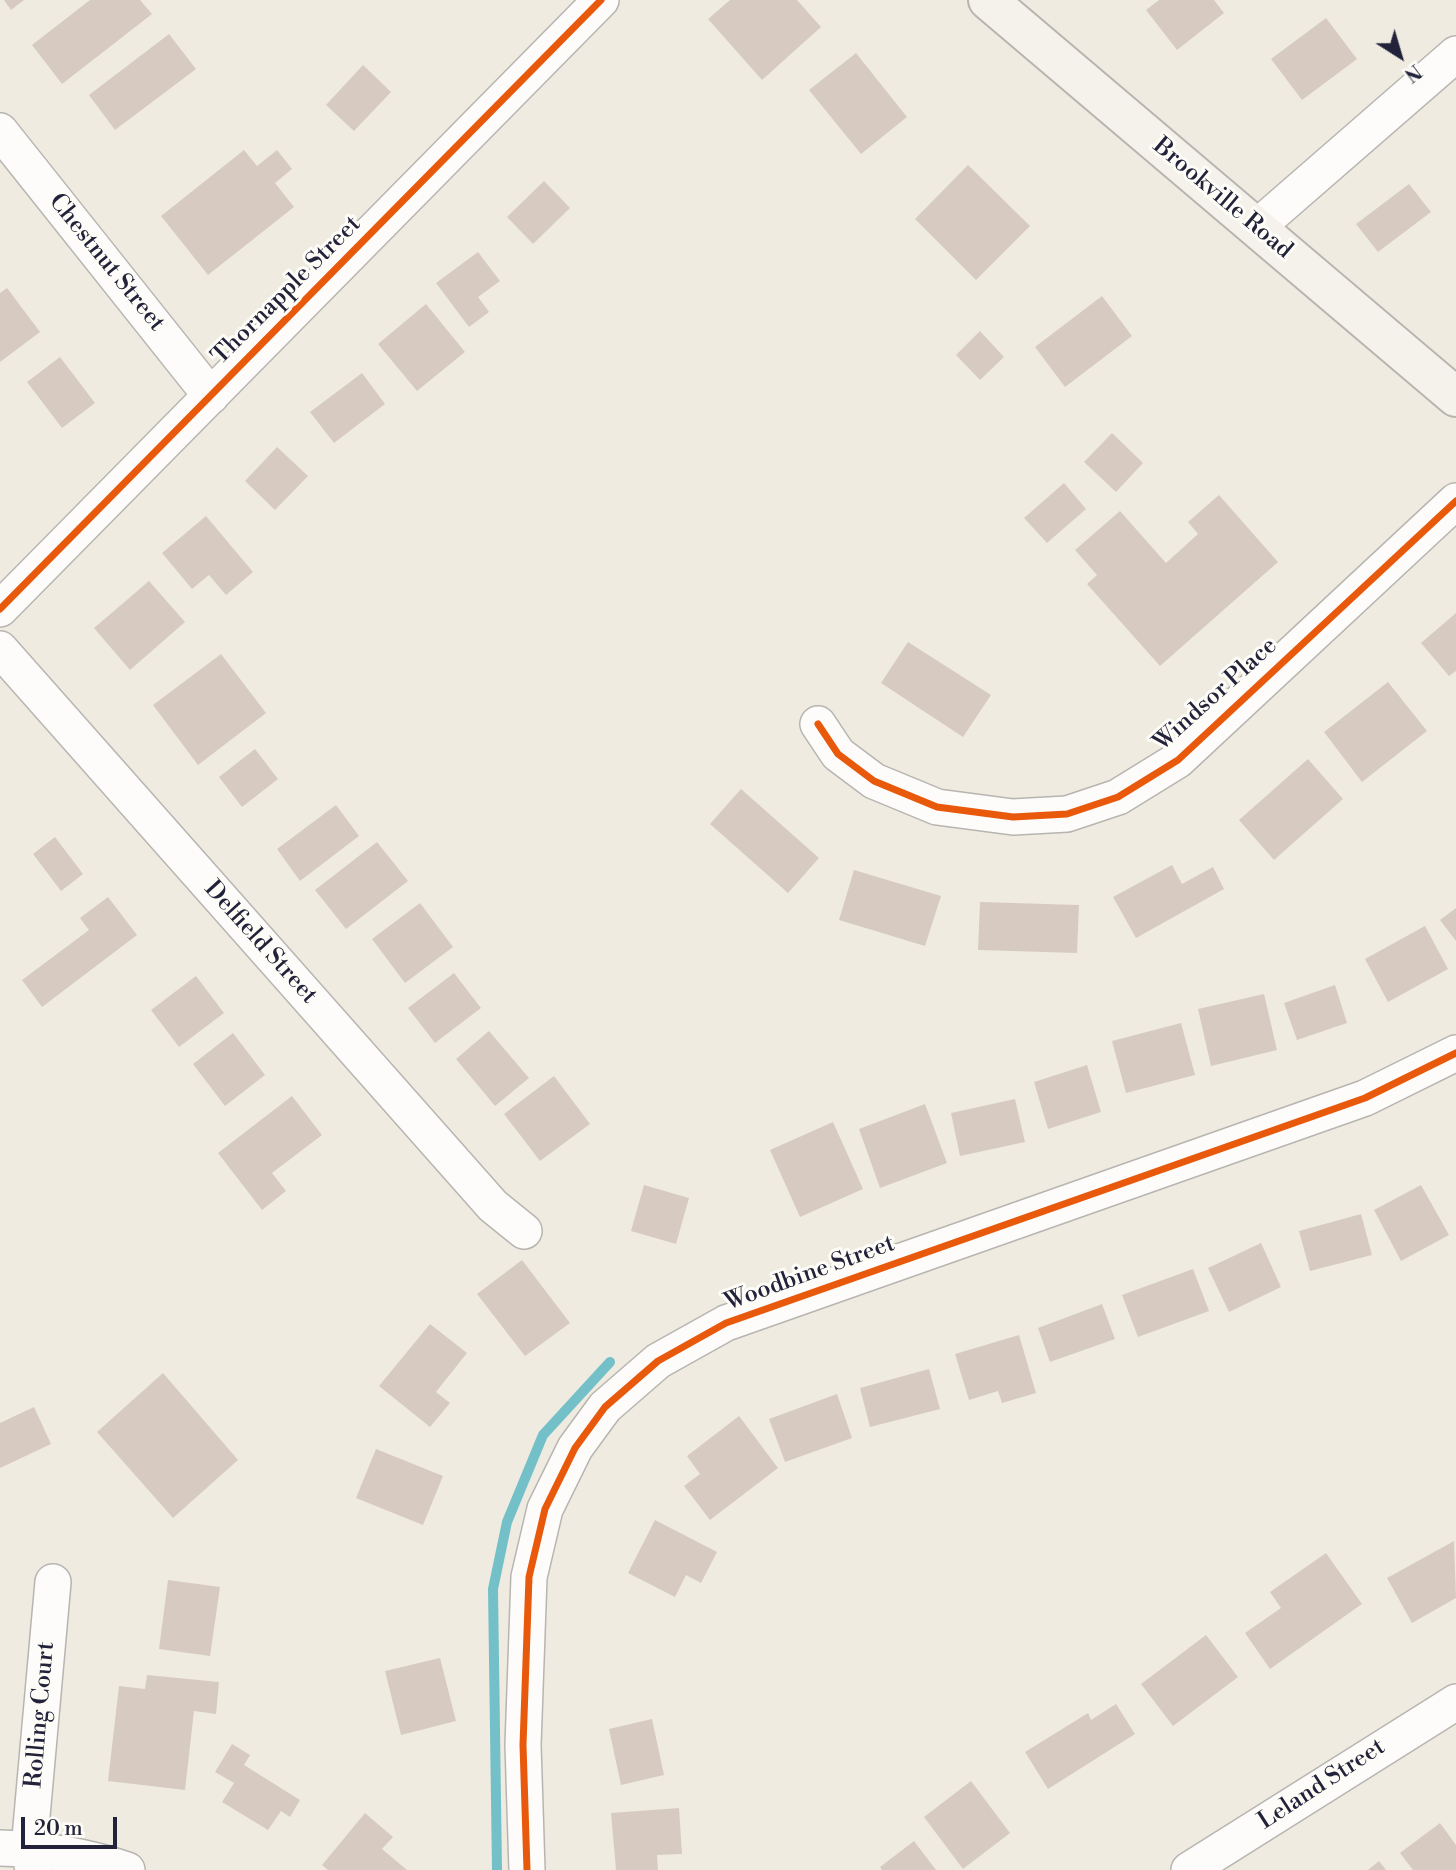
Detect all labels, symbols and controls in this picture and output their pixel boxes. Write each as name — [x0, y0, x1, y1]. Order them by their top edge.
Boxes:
north arrow — [1365, 21, 1435, 91]
text: N — [1399, 59, 1426, 87]
street label: Brookville Road — [1146, 132, 1298, 266]
street label: Chestnut Street — [42, 188, 170, 338]
street label: Thornapple Street — [207, 211, 367, 371]
street label: Windsor Place — [1148, 632, 1284, 758]
street label: Delfield Street — [197, 876, 323, 1010]
street label: Woodbine Street — [721, 1230, 899, 1318]
street label: Rolling Court — [20, 1641, 62, 1789]
street label: Leland Street — [1253, 1733, 1391, 1837]
scale bar — [24, 1804, 121, 1848]
text: 20 m — [34, 1816, 83, 1842]

